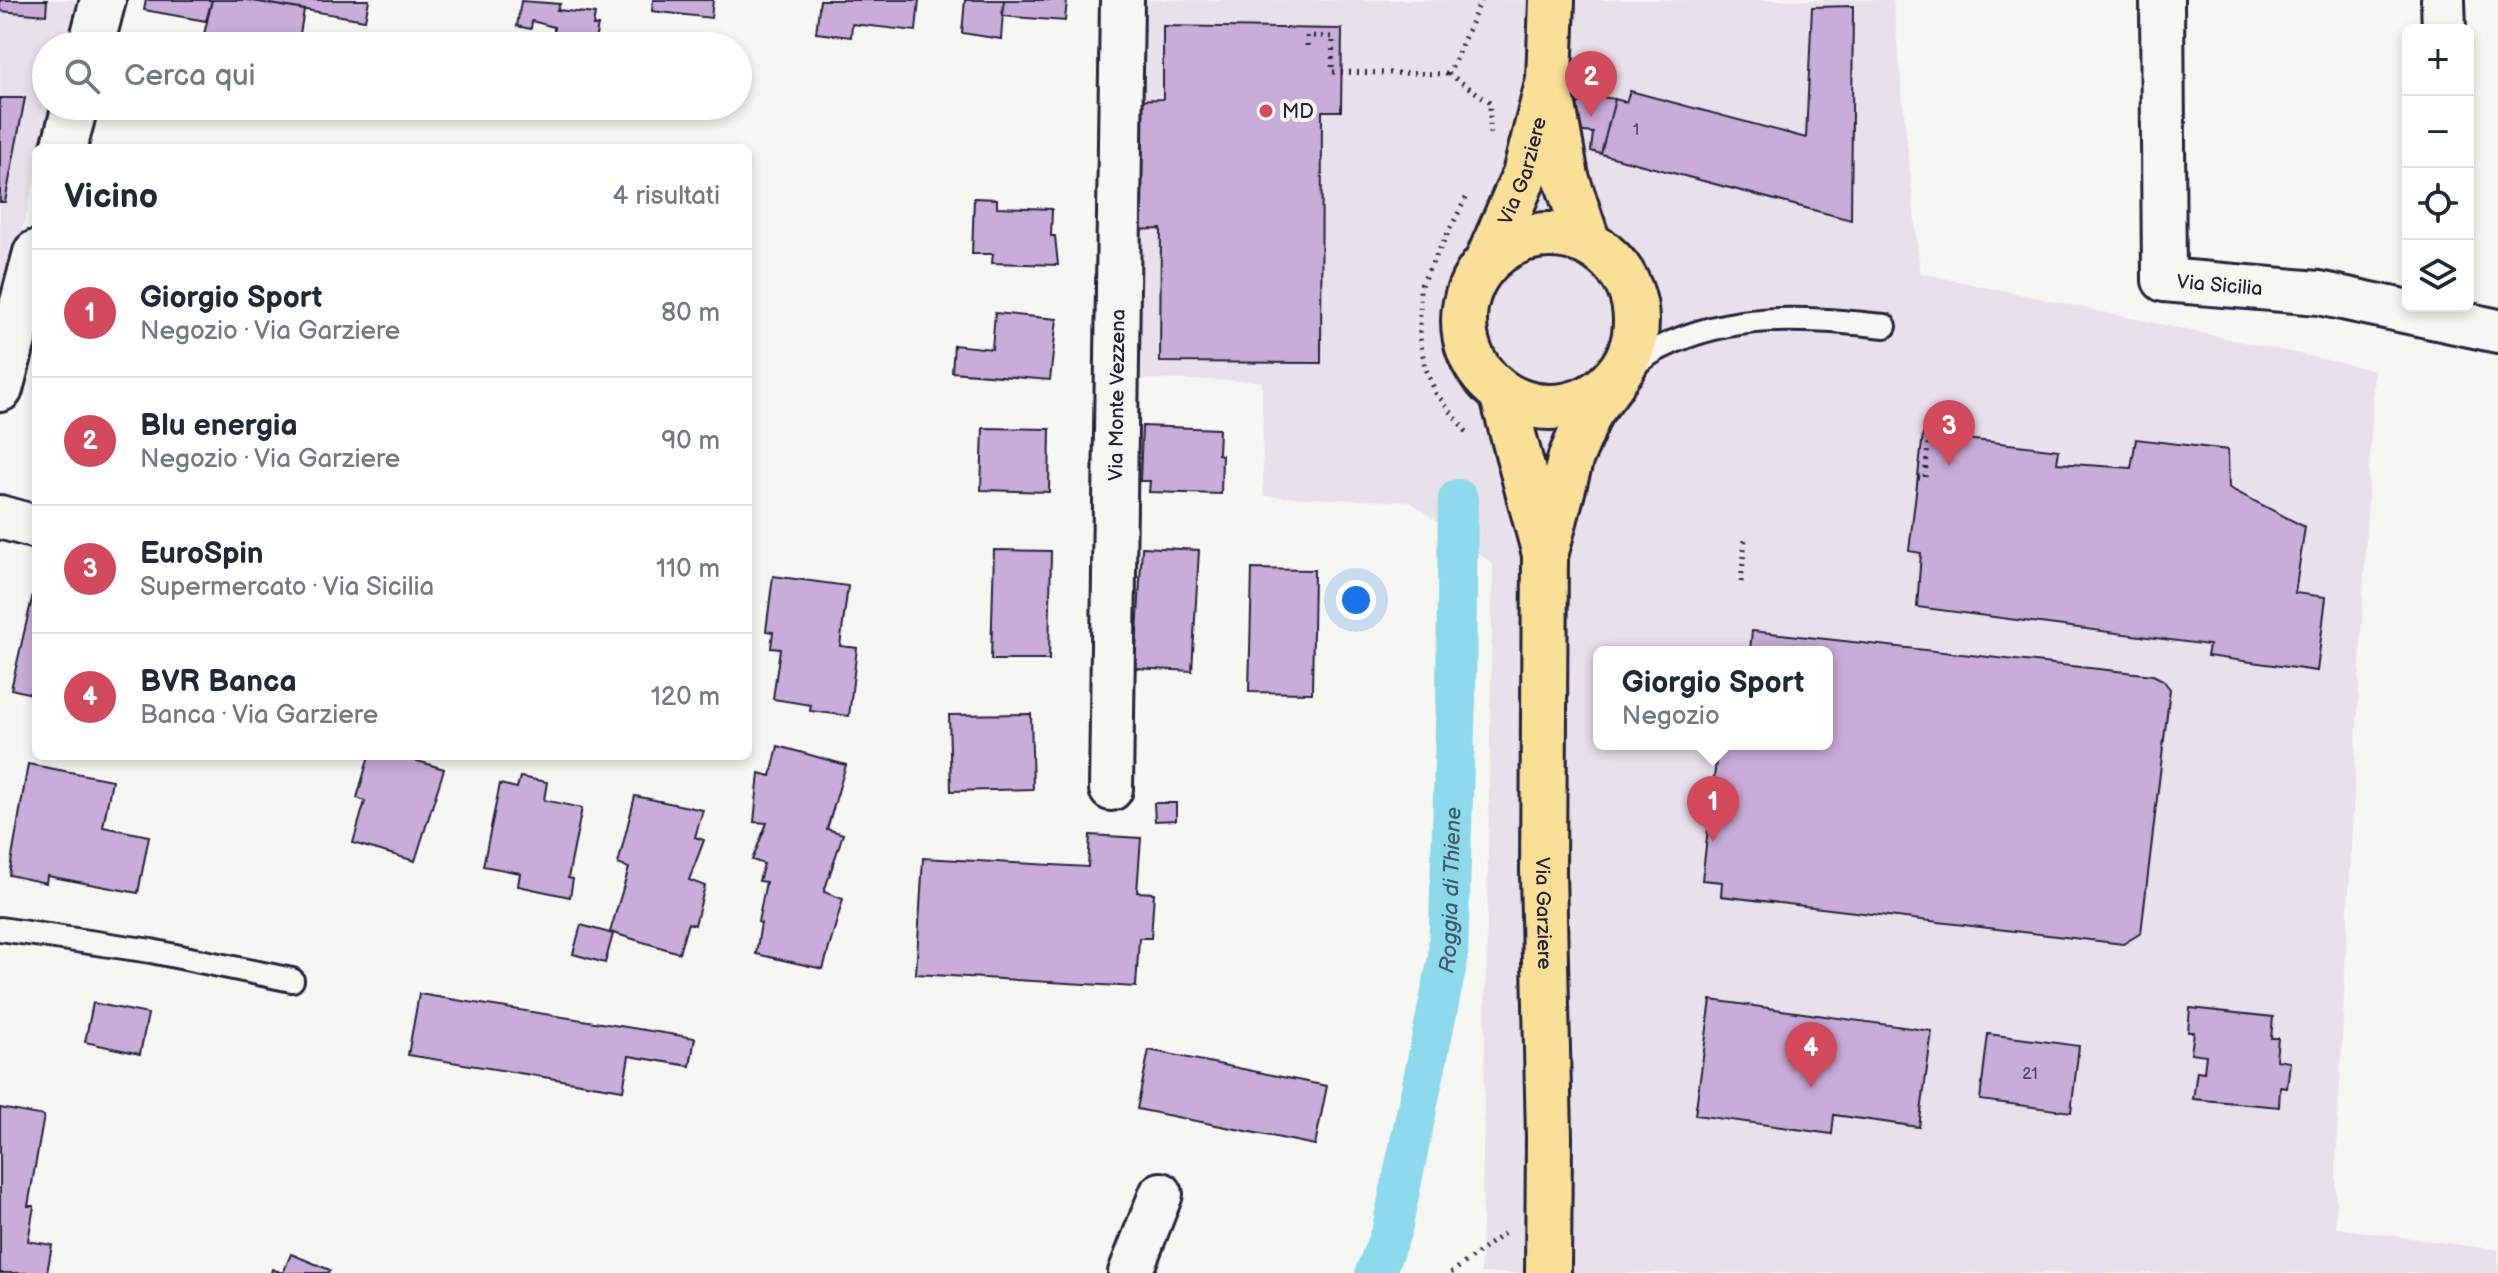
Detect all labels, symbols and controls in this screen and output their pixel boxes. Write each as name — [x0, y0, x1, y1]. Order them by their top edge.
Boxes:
map controls — [2402, 24, 2474, 312]
button: + — [2402, 24, 2474, 96]
search box — [32, 32, 752, 120]
pin: 2 — [1565, 51, 1617, 117]
icon: search — [60, 54, 104, 98]
text: Cerca qui — [124, 58, 256, 94]
button: − — [2402, 96, 2474, 168]
place label: MD — [1282, 100, 1314, 124]
marker: MD — [1257, 102, 1275, 120]
street label: Via Garziere — [1494, 114, 1552, 229]
house number: 1 — [1633, 121, 1639, 140]
button: locate — [2402, 168, 2474, 240]
text: Vicino — [64, 176, 158, 217]
text: 4 risultati — [613, 181, 720, 212]
button: layers — [2402, 240, 2474, 312]
street label: Via Sicilia — [2176, 270, 2264, 301]
text: Giorgio Sport — [140, 280, 322, 316]
text: 1 — [85, 298, 95, 329]
text: 80 m — [661, 298, 720, 329]
street label: Via Monte Vezzena — [1104, 309, 1131, 481]
text: Negozio · Via Garziere — [140, 316, 400, 347]
pin: 3 — [1923, 400, 1975, 466]
text: Blu energia — [140, 408, 298, 444]
text: 2 — [82, 426, 98, 457]
text: 90 m — [661, 426, 720, 457]
text: Negozio · Via Garziere — [140, 444, 400, 475]
text: EuroSpin — [140, 536, 264, 572]
text: 3 — [82, 554, 98, 585]
text: 110 m — [656, 554, 720, 585]
text: Supermercato · Via Sicilia — [140, 572, 434, 603]
your location — [1336, 580, 1376, 620]
popup — [1593, 646, 1833, 750]
text: BVR Banca — [140, 664, 297, 700]
text: Giorgio Sport — [1622, 665, 1804, 701]
text: 4 — [82, 682, 98, 713]
text: 120 m — [651, 682, 720, 713]
text: Banca · Via Garziere — [140, 700, 378, 731]
text: Negozio — [1622, 701, 1720, 732]
pin: 1 — [1687, 776, 1739, 842]
water label: Roggia di Thiene — [1433, 806, 1468, 976]
street label: Via Garziere — [1530, 857, 1556, 970]
pin: 4 — [1785, 1022, 1837, 1088]
house number: 21 — [2022, 1065, 2038, 1084]

